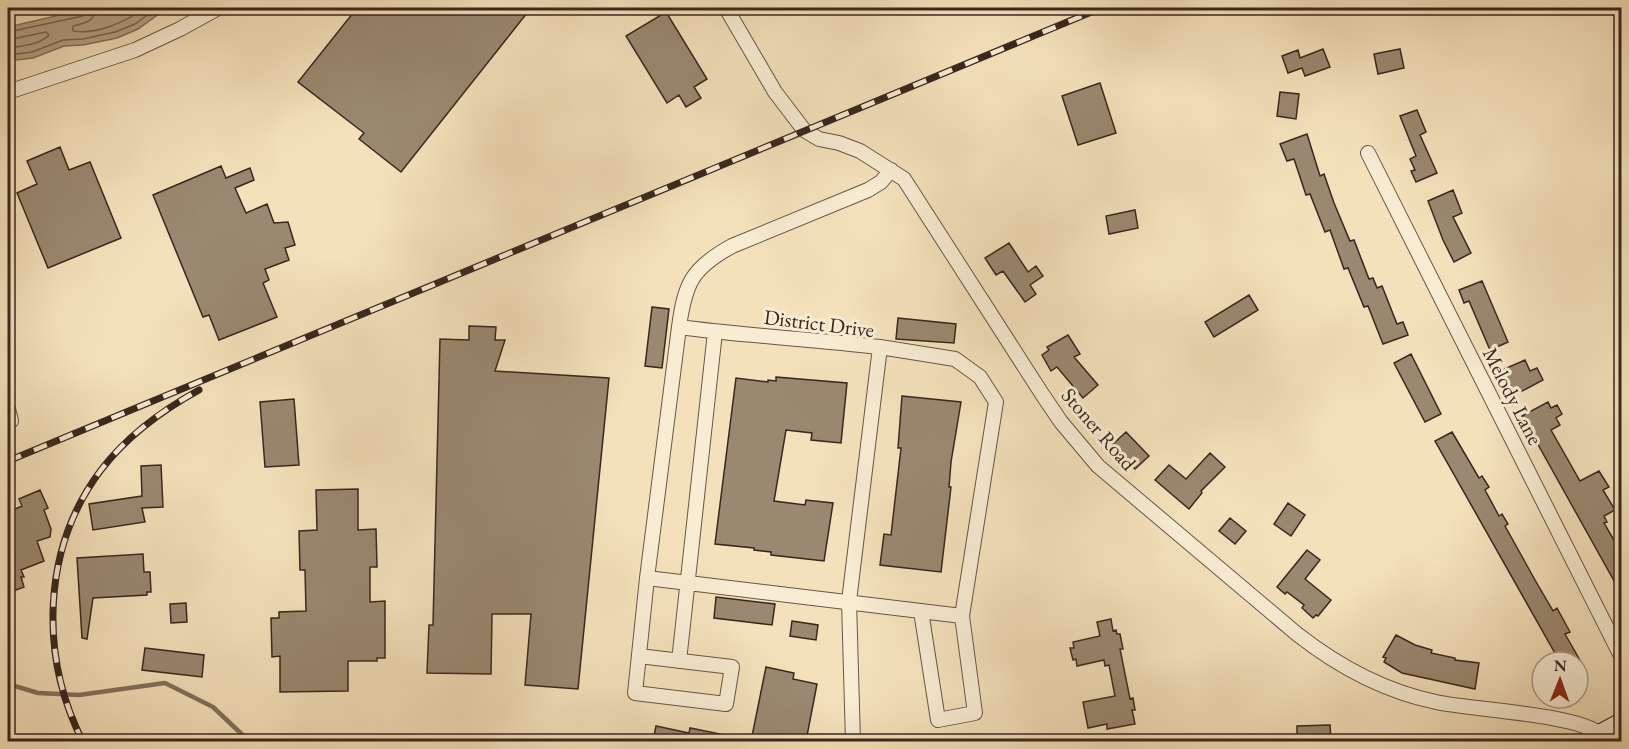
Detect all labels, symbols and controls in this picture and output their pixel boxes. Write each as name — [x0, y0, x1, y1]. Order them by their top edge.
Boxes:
street label: District Drive — [762, 303, 876, 343]
street label: Melody Lane — [1477, 343, 1549, 449]
street label: Stoner Road — [1056, 382, 1143, 476]
north arrow — [1530, 650, 1590, 710]
text: N — [1554, 655, 1567, 676]

